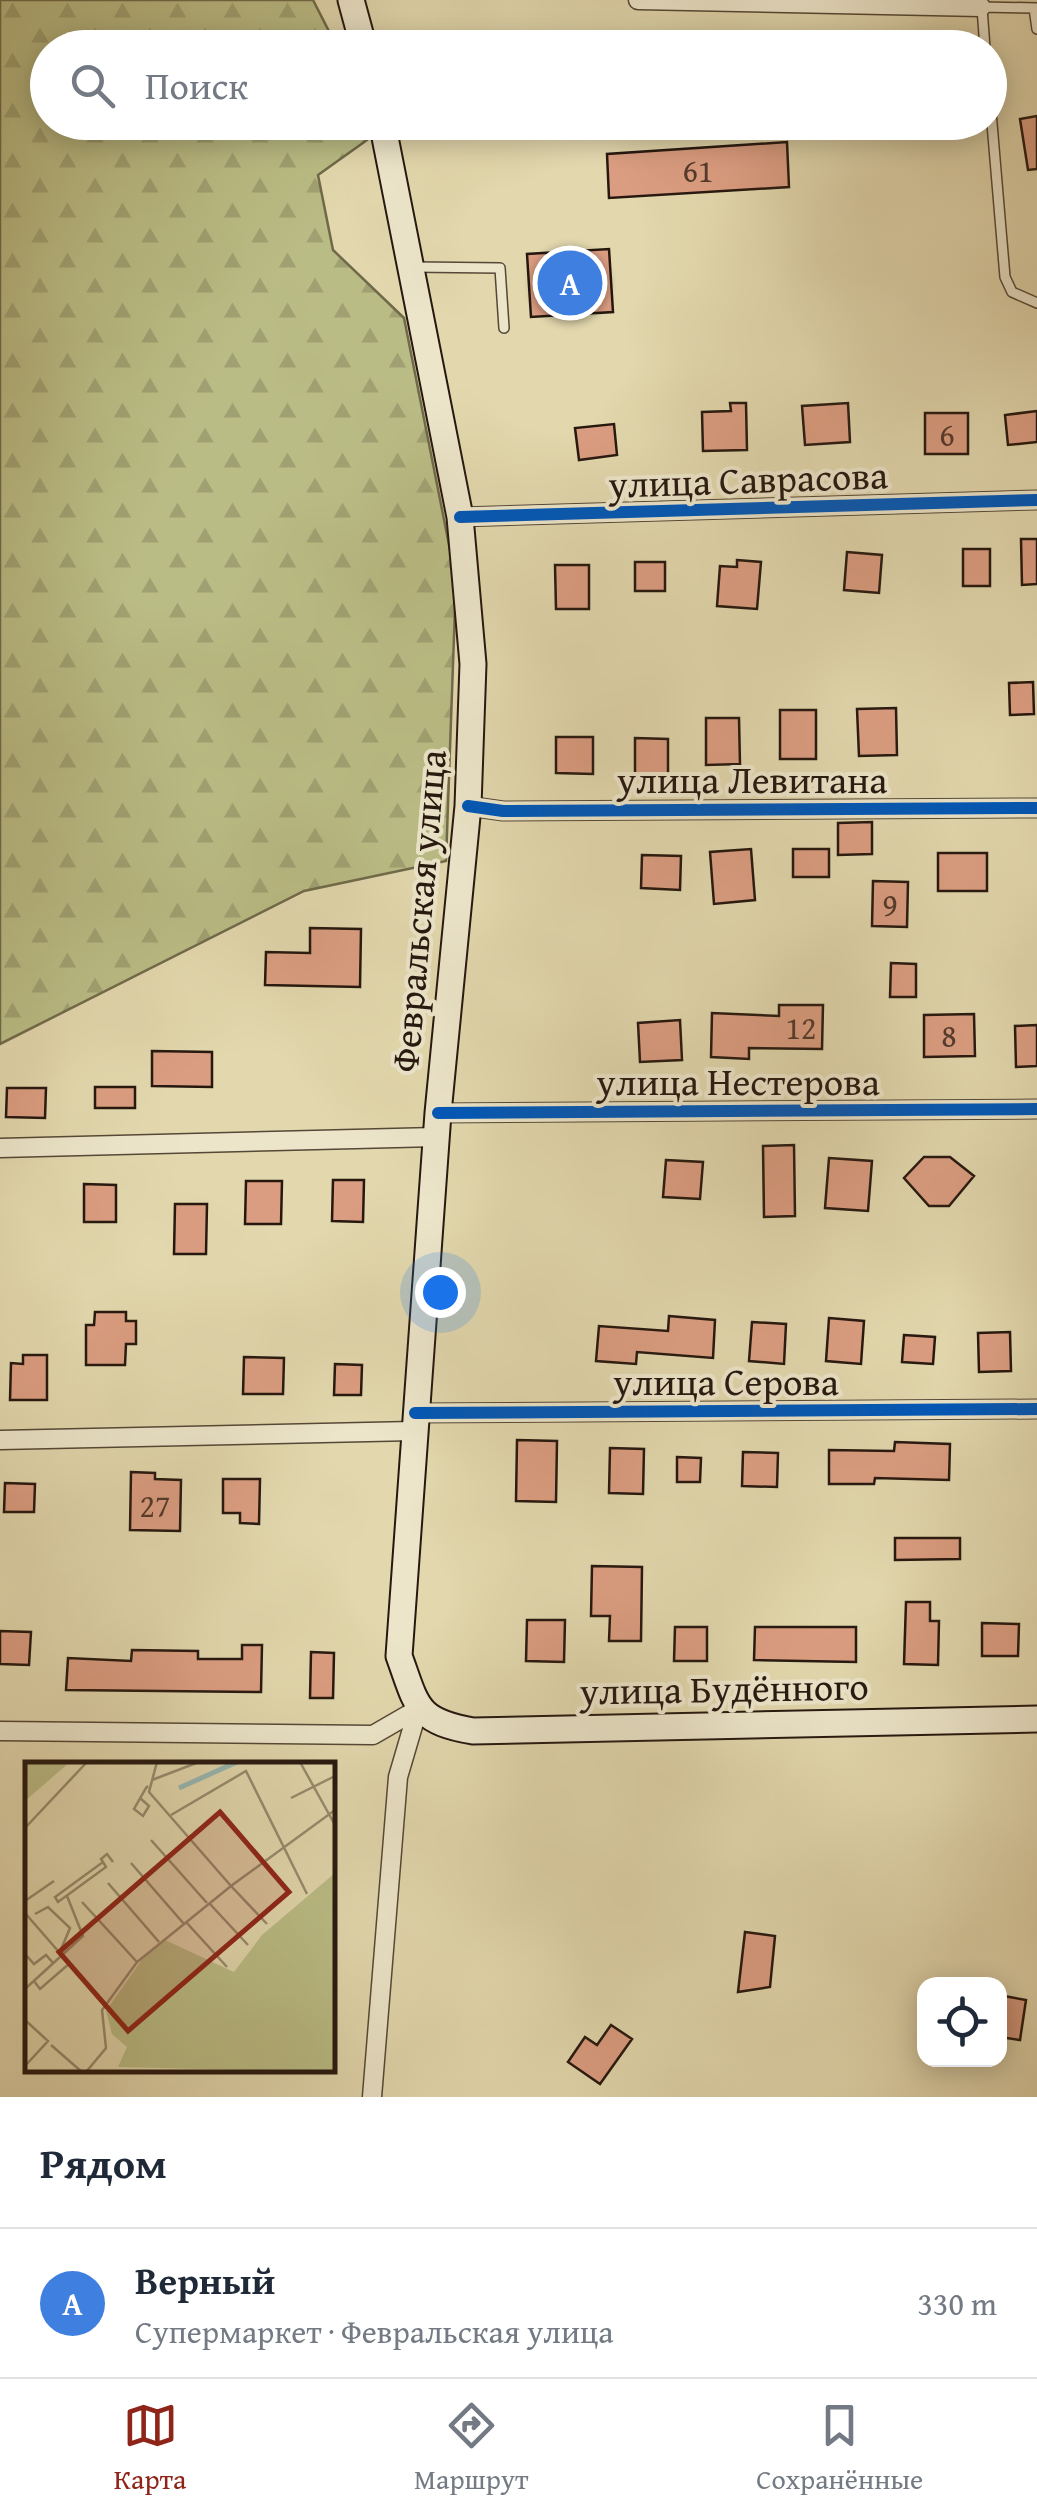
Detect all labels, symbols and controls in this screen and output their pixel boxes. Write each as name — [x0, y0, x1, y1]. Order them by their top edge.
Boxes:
search box — [30, 30, 1007, 140]
text: Поиск — [145, 57, 248, 113]
icon: search — [65, 58, 120, 113]
house number: 61 — [683, 147, 713, 194]
pin: A — [538, 246, 602, 320]
house number: 6 — [939, 411, 955, 458]
street label: улица Саврасова — [606, 446, 889, 512]
street label: Февральская улица — [376, 747, 460, 1075]
street label: улица Левитана — [616, 751, 887, 807]
house number: 9 — [882, 881, 898, 928]
house number: 12 — [786, 1004, 816, 1051]
house number: 8 — [941, 1012, 957, 1059]
street label: улица Нестерова — [595, 1053, 880, 1109]
your location — [415, 1267, 466, 1318]
street label: улица Серова — [612, 1353, 839, 1409]
house number: 27 — [140, 1482, 170, 1529]
street label: улица Будённого — [578, 1657, 869, 1719]
inset map — [25, 1762, 335, 2072]
map controls — [917, 1977, 1007, 2067]
button: locate — [917, 1977, 1007, 2067]
text: Рядом — [40, 2132, 167, 2193]
text: Верный — [135, 2252, 275, 2308]
text: A — [62, 2280, 83, 2327]
text: 330 m — [918, 2280, 997, 2327]
text: Супермаркет · Февральская улица — [135, 2308, 613, 2355]
tab: Карта — [114, 2398, 186, 2499]
tab: Маршрут — [414, 2398, 529, 2499]
tab: Сохранённые — [756, 2398, 923, 2499]

